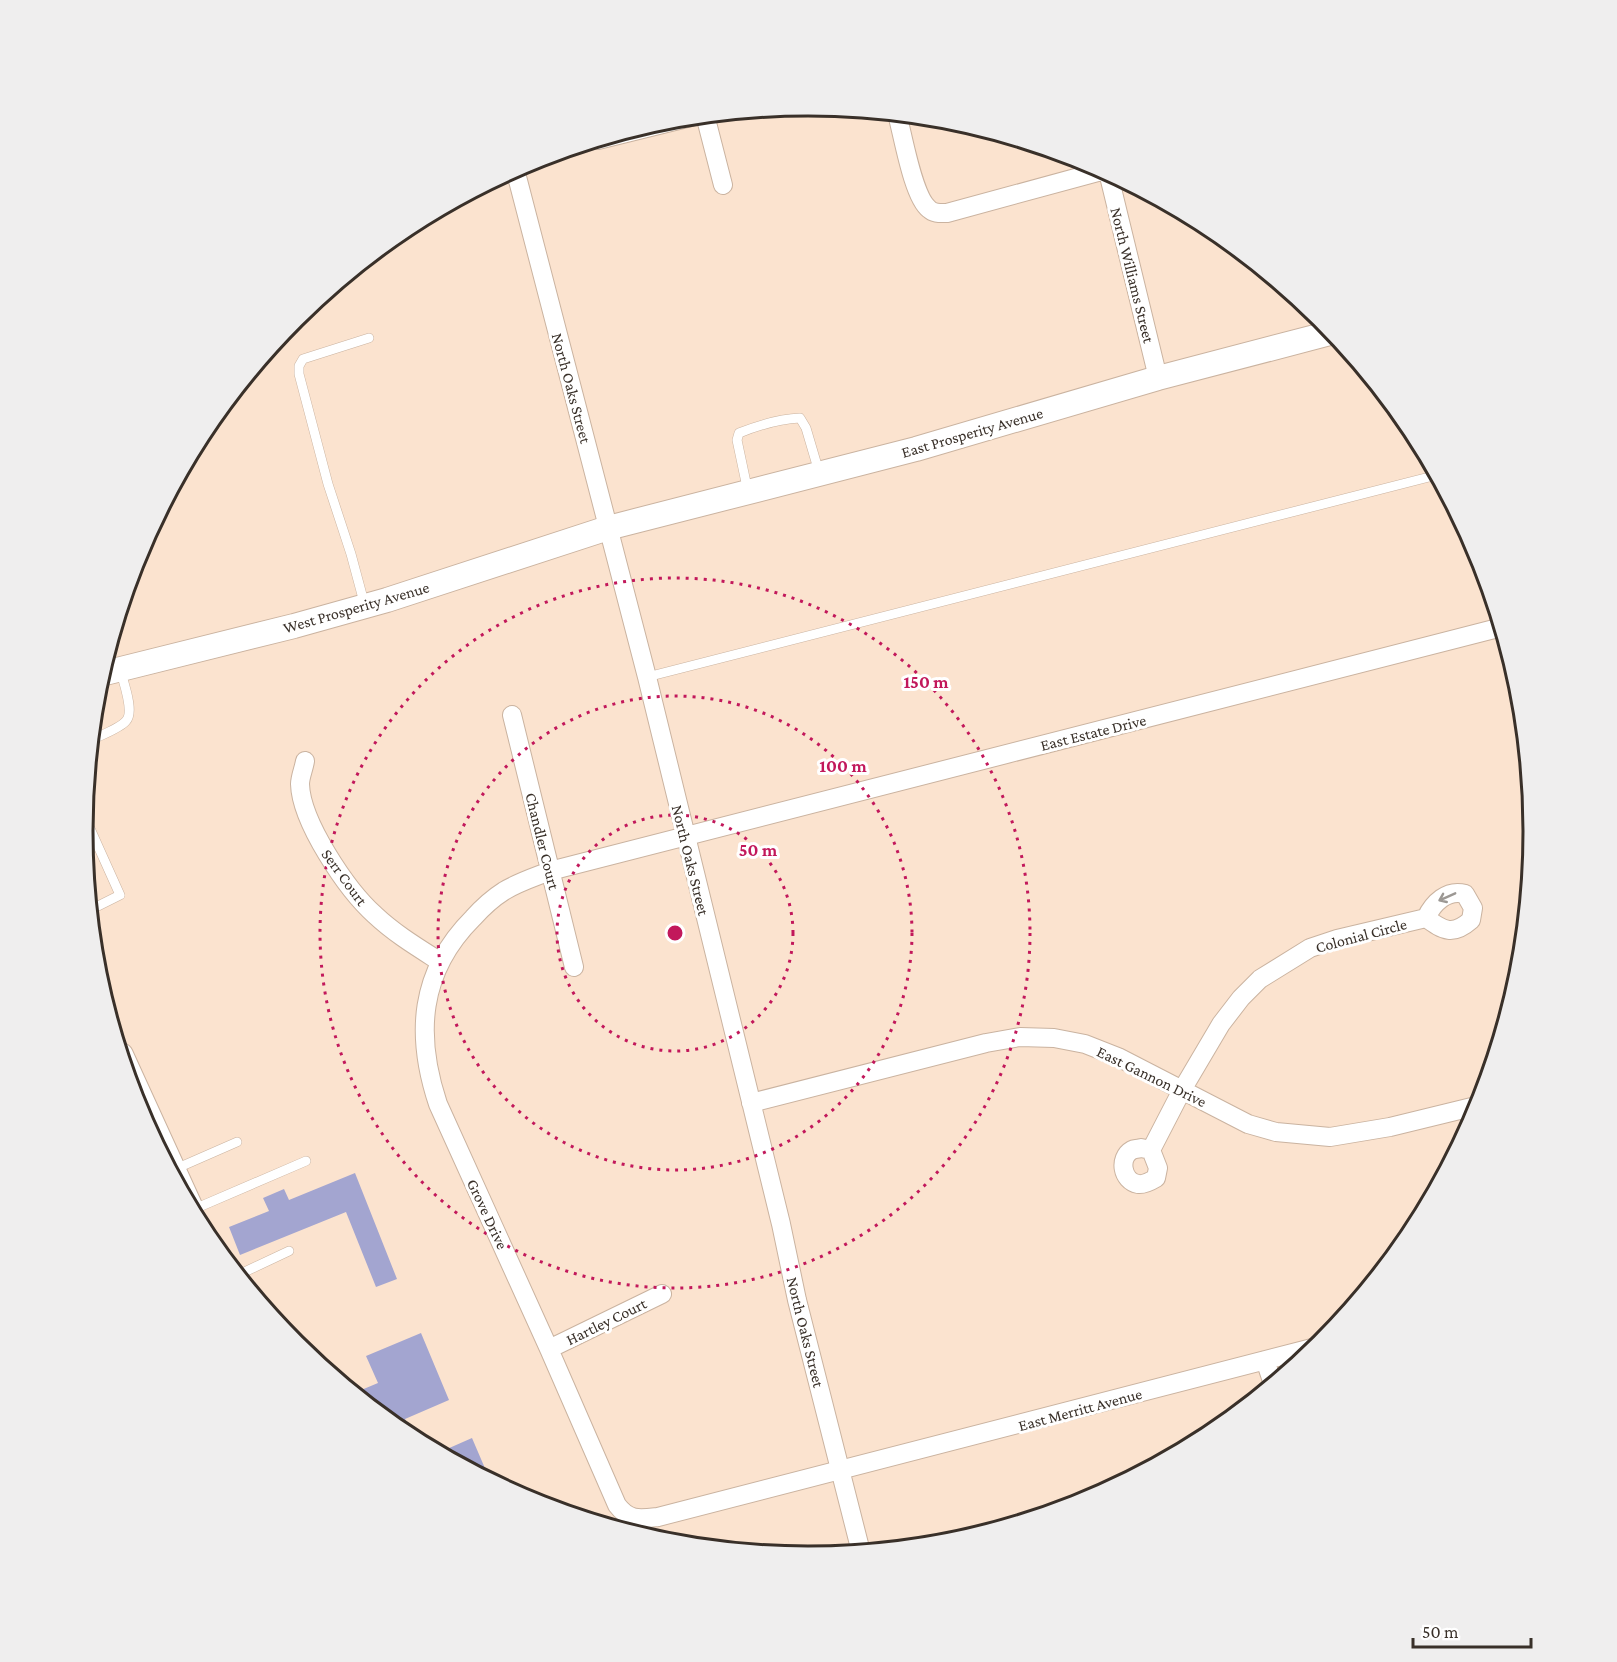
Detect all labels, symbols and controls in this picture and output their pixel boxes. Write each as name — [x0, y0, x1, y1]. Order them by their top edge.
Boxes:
street label: North Williams Street — [1107, 206, 1158, 345]
street label: North Oaks Street — [549, 331, 595, 446]
street label: East Prosperity Avenue — [900, 404, 1045, 462]
street label: West Prosperity Avenue — [281, 578, 431, 637]
text: 150 m — [903, 672, 949, 692]
street label: East Estate Drive — [1039, 711, 1148, 754]
text: 100 m — [819, 756, 867, 776]
street label: Chandler Court — [522, 791, 563, 892]
street label: North Oaks Street — [669, 803, 713, 918]
text: 50 m — [739, 840, 778, 860]
street label: Serr Court — [318, 846, 371, 909]
one-way arrow — [1439, 891, 1457, 903]
street label: Colonial Circle — [1314, 915, 1409, 956]
centre of rings — [665, 923, 685, 943]
street label: East Gannon Drive — [1094, 1043, 1209, 1110]
street label: Grove Drive — [464, 1176, 511, 1252]
street label: North Oaks Street — [784, 1275, 828, 1390]
street label: Hartley Court — [563, 1294, 650, 1349]
street label: East Merritt Avenue — [1016, 1385, 1144, 1434]
scale bar — [1413, 1611, 1532, 1649]
text: 50 m — [1422, 1622, 1459, 1642]

